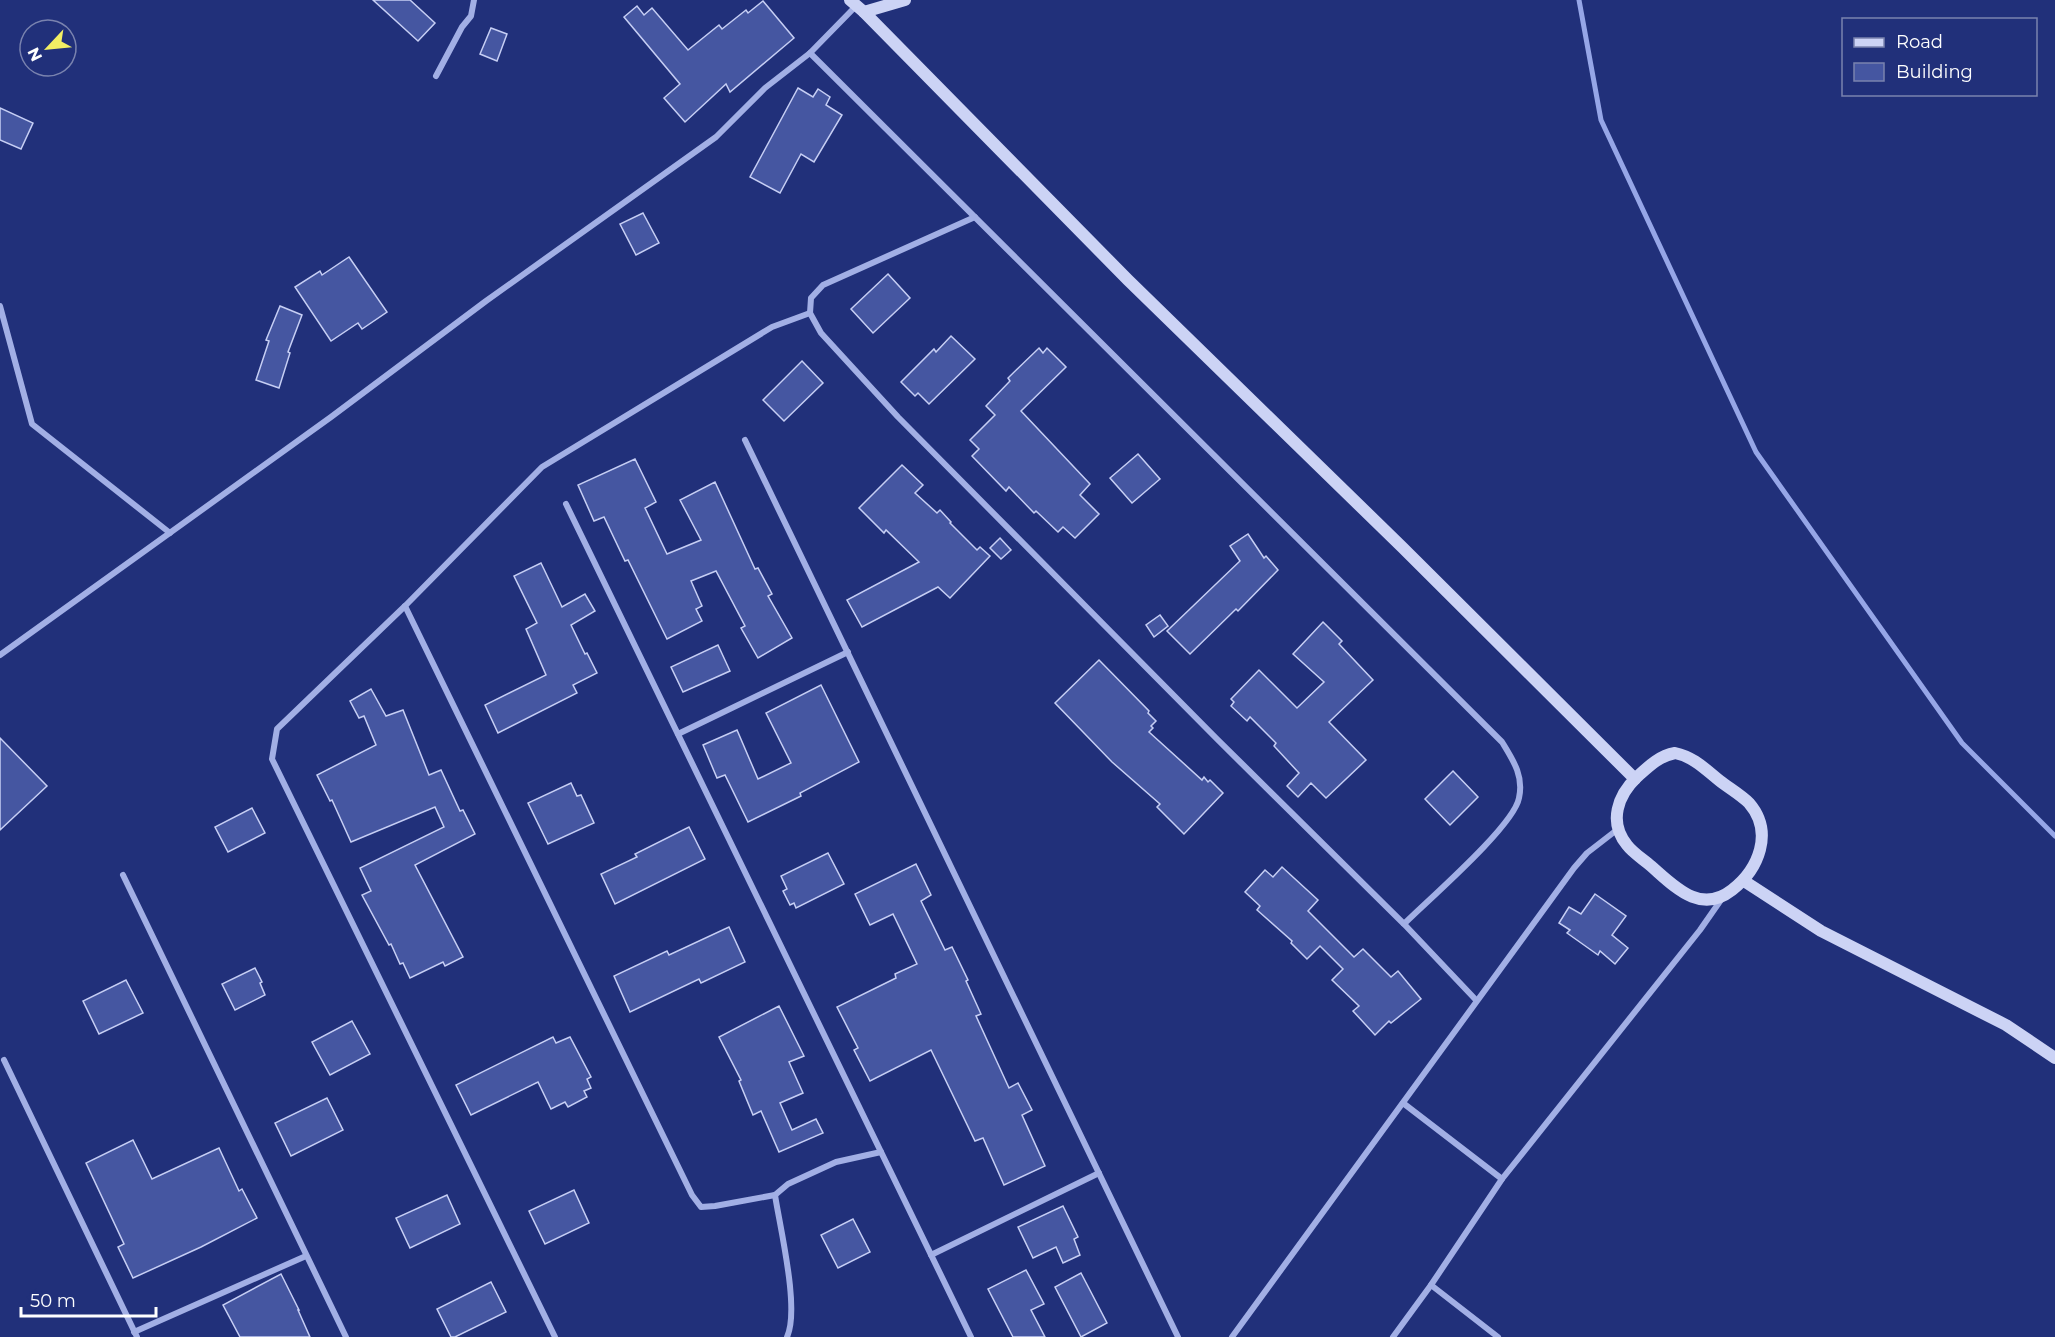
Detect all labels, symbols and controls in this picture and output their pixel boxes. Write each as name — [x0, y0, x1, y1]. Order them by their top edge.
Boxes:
north arrow — [18, 18, 78, 78]
legend — [1842, 18, 2037, 96]
text: Road — [1896, 31, 1943, 53]
text: N — [24, 44, 46, 64]
text: Building — [1896, 61, 1973, 83]
scale bar — [21, 1280, 156, 1318]
text: 50 m — [30, 1290, 76, 1312]

